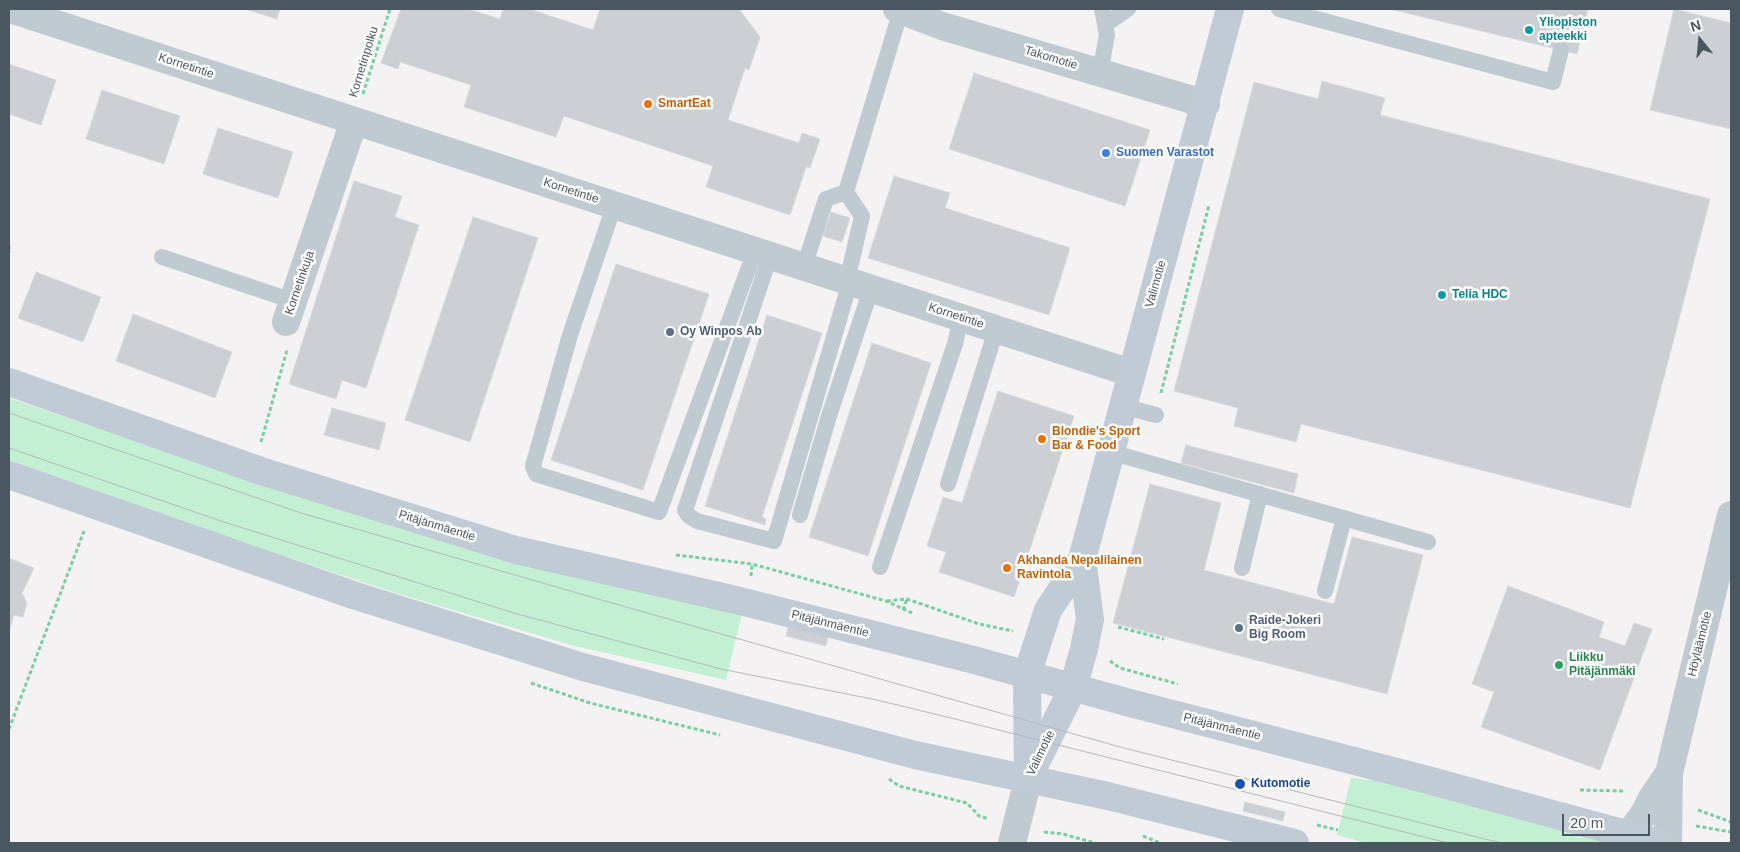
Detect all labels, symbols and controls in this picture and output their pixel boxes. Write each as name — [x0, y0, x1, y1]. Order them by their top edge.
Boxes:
north arrow — [1675, 15, 1725, 65]
place label: Yliopiston apteekki — [1539, 16, 1597, 44]
text: N — [1688, 17, 1703, 35]
marker: Yliopiston apteekki — [1523, 24, 1535, 36]
street label: Kornetinpolku — [346, 25, 382, 99]
street label: Takomotie — [1023, 43, 1079, 73]
street label: Kornetintie — [156, 50, 216, 82]
place label: SmartEat — [658, 97, 711, 111]
marker: SmartEat — [642, 98, 654, 110]
place label: Suomen Varastot — [1116, 146, 1214, 160]
marker: Suomen Varastot — [1100, 147, 1112, 159]
street label: Kornetintie — [541, 175, 601, 207]
street label: Kornetinkuja — [282, 249, 318, 317]
street label: Valimotie — [1142, 259, 1170, 309]
place label: Telia HDC — [1452, 288, 1508, 302]
marker: Telia HDC — [1436, 289, 1448, 301]
street label: Kornetintie — [926, 300, 986, 332]
place label: Oy Winpos Ab — [680, 325, 762, 339]
marker: Oy Winpos Ab — [664, 326, 676, 338]
place label: Blondie's Sport Bar & Food — [1052, 425, 1140, 453]
marker: Blondie's Sport Bar & Food — [1036, 433, 1048, 445]
street label: Pitäjänmäentie — [397, 508, 477, 544]
place label: Akhanda Nepalilainen Ravintola — [1017, 554, 1142, 582]
marker: Akhanda Nepalilainen Ravintola — [1001, 562, 1013, 574]
street label: Pitäjänmäentie — [790, 607, 870, 641]
street label: Höyläämötie — [1685, 610, 1715, 678]
place label: Raide-Jokeri Big Room — [1249, 614, 1321, 642]
marker: Raide-Jokeri Big Room — [1233, 622, 1245, 634]
place label: Liikku Pitäjänmäki — [1569, 651, 1636, 679]
marker: Liikku Pitäjänmäki — [1553, 659, 1565, 671]
street label: Pitäjänmäentie — [1182, 710, 1262, 744]
street label: Valimotie — [1024, 728, 1058, 778]
marker: Kutomotie — [1233, 777, 1247, 791]
place label: Kutomotie — [1251, 777, 1310, 791]
scale bar — [1565, 804, 1652, 836]
text: 20 m — [1570, 814, 1603, 831]

